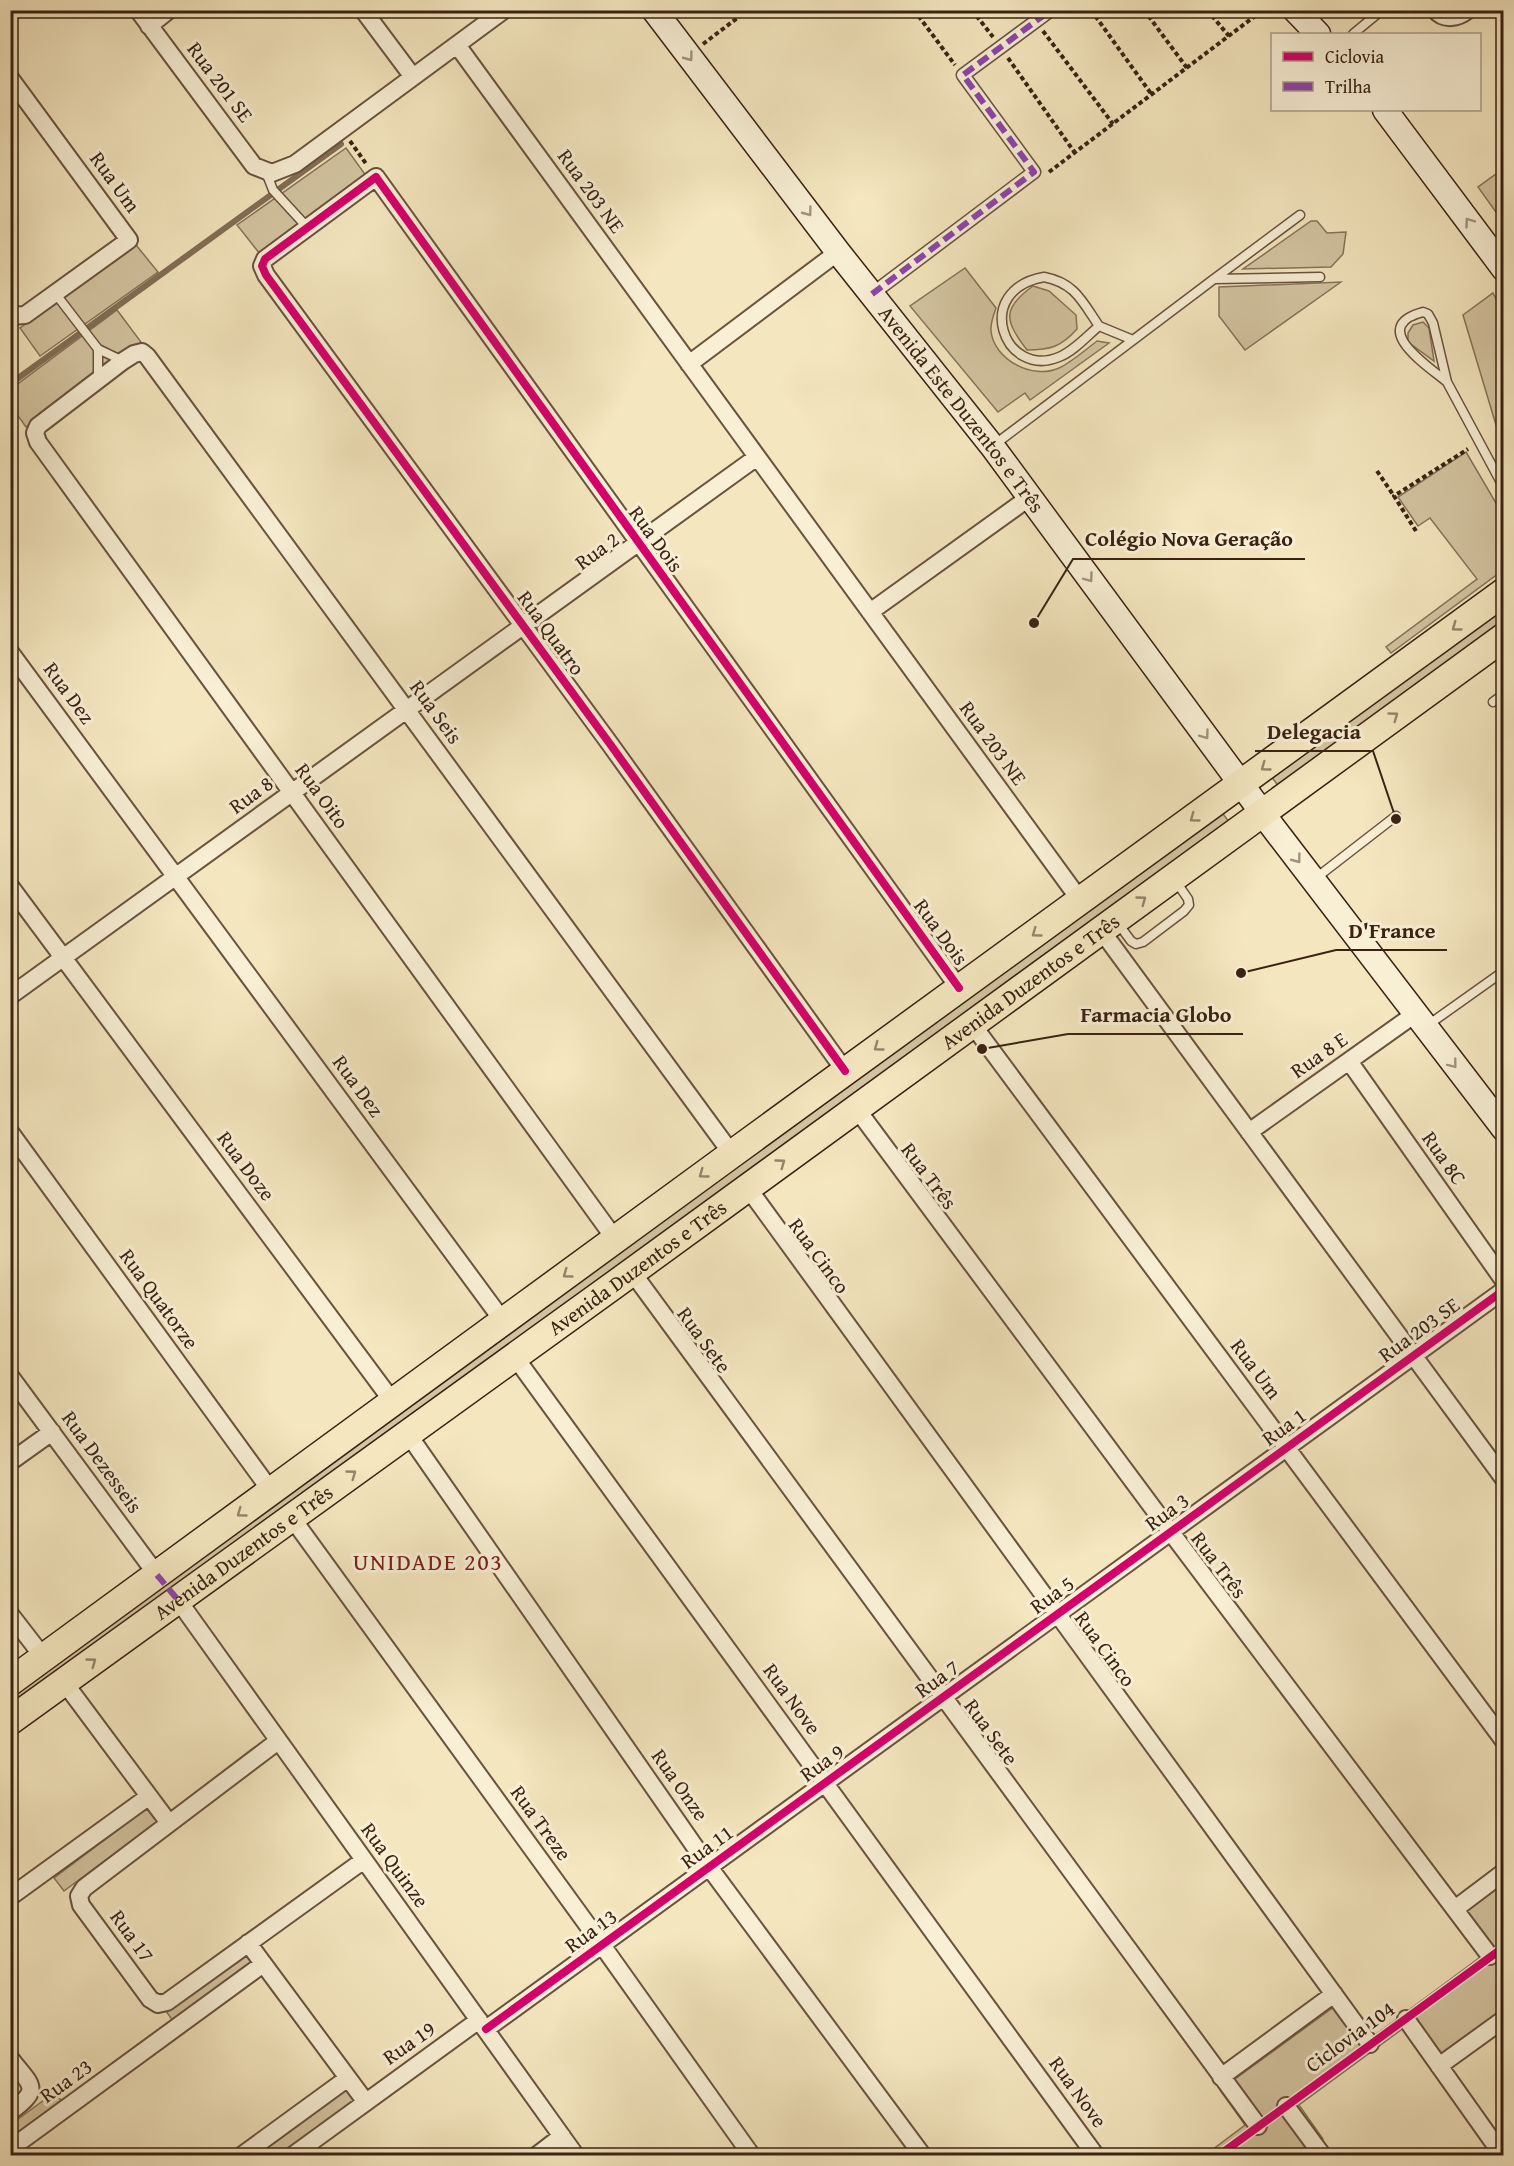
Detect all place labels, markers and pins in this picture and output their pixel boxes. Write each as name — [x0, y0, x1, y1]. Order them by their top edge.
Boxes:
callout: Colégio Nova Geração — [1073, 519, 1305, 559]
callout: Delegacia — [1255, 711, 1373, 751]
callout: D'France — [1336, 910, 1447, 950]
callout: Farmacia Globo — [1068, 994, 1243, 1034]

